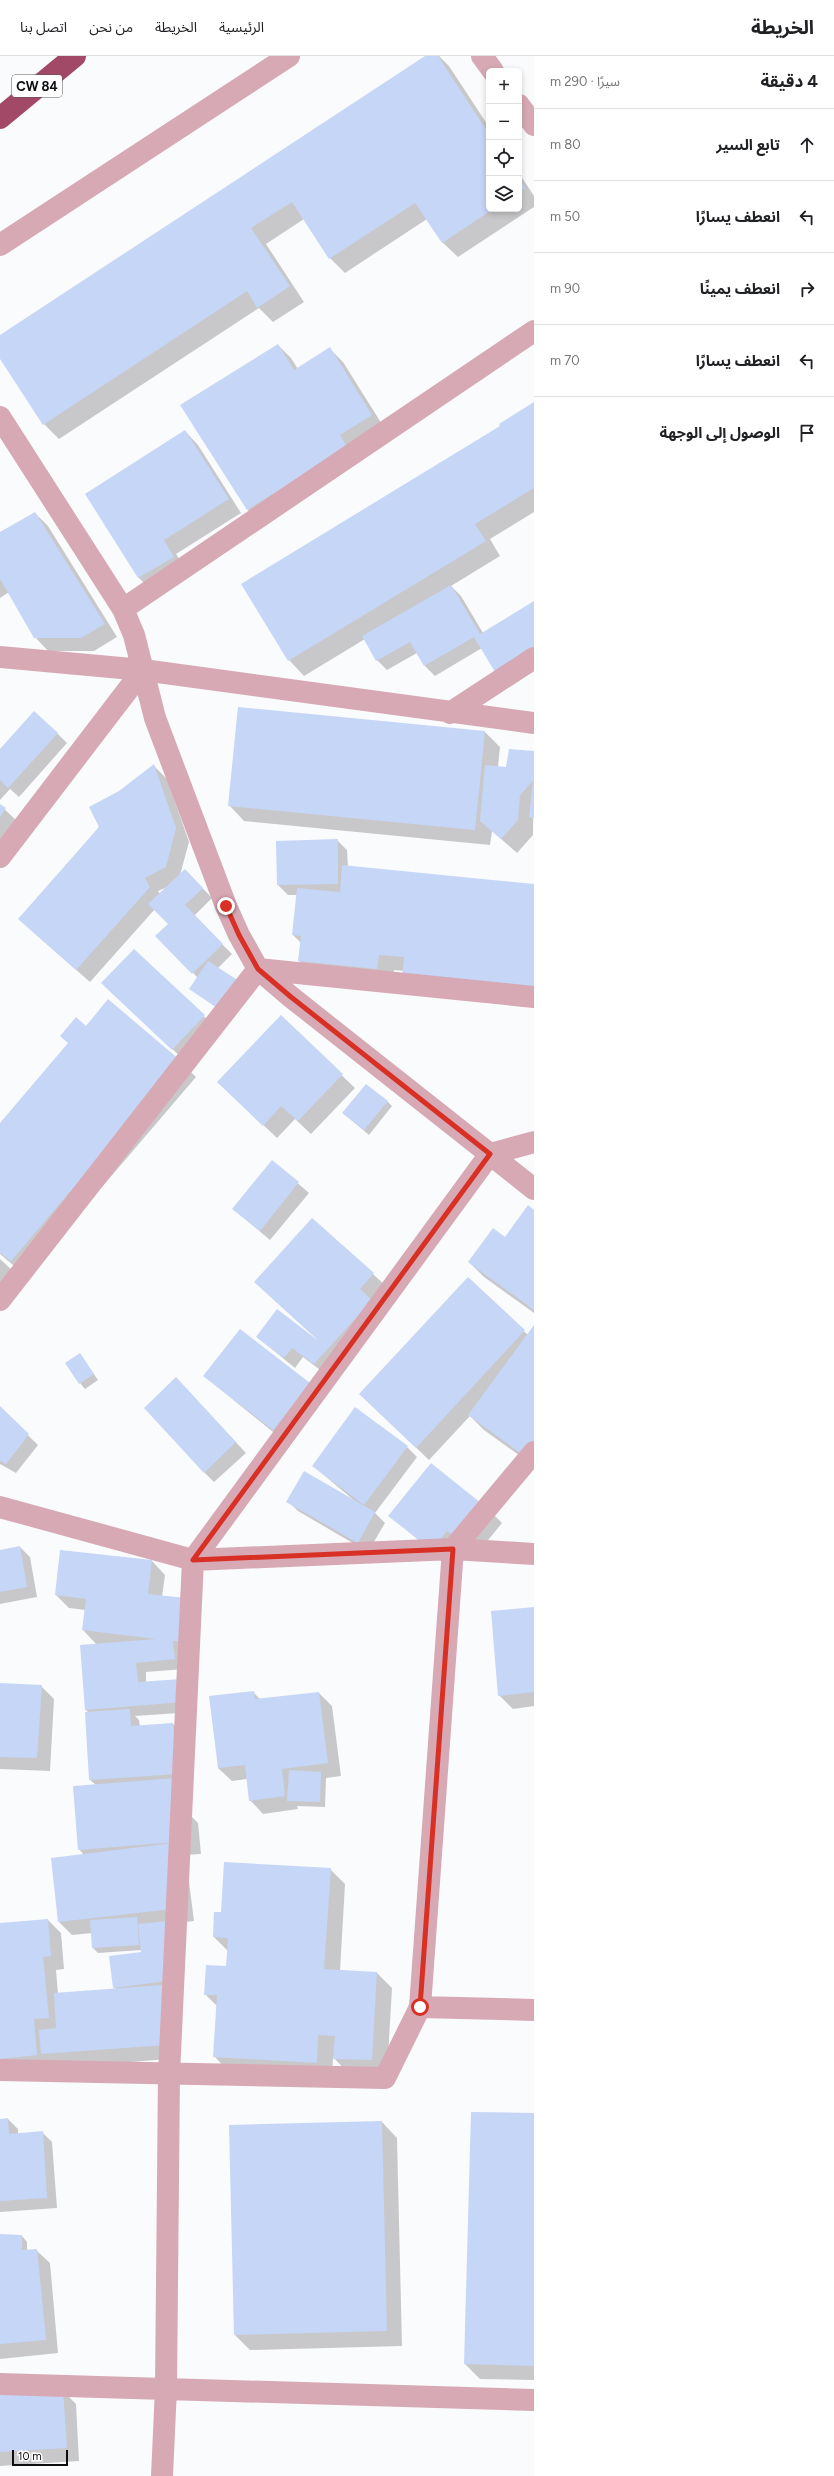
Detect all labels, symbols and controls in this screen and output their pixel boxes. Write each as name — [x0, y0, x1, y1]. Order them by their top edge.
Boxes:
text: الخريطة — [751, 16, 814, 39]
text: اتصل بنا — [20, 19, 67, 36]
text: من نحن — [89, 19, 133, 36]
text: الخريطة — [155, 19, 197, 36]
text: الرئيسية — [219, 19, 264, 36]
map controls — [486, 68, 522, 212]
button: + — [486, 68, 522, 104]
text: 4 دقيقة — [760, 71, 818, 91]
text: سيرًا · 290 m — [550, 74, 620, 89]
road number: CW 84 — [12, 75, 62, 97]
button: − — [486, 104, 522, 140]
icon: ahead — [796, 134, 818, 156]
text: تابع السير — [716, 136, 780, 154]
text: 80 m — [550, 137, 581, 152]
button: locate — [486, 140, 522, 176]
button: layers — [486, 176, 522, 212]
icon: left — [796, 206, 818, 228]
text: انعطف يسارًا — [696, 208, 780, 226]
text: 50 m — [550, 209, 580, 224]
icon: right — [796, 278, 818, 300]
text: انعطف يمينًا — [700, 280, 780, 298]
text: 90 m — [550, 281, 580, 296]
icon: left — [796, 350, 818, 372]
text: انعطف يسارًا — [696, 352, 780, 370]
text: 70 m — [550, 353, 580, 368]
icon: arrive — [796, 422, 818, 444]
text: الوصول إلى الوجهة — [660, 424, 780, 442]
route end — [217, 897, 235, 915]
route start — [411, 1998, 429, 2016]
scale bar — [12, 2448, 68, 2467]
text: 10 m — [18, 2450, 42, 2463]

